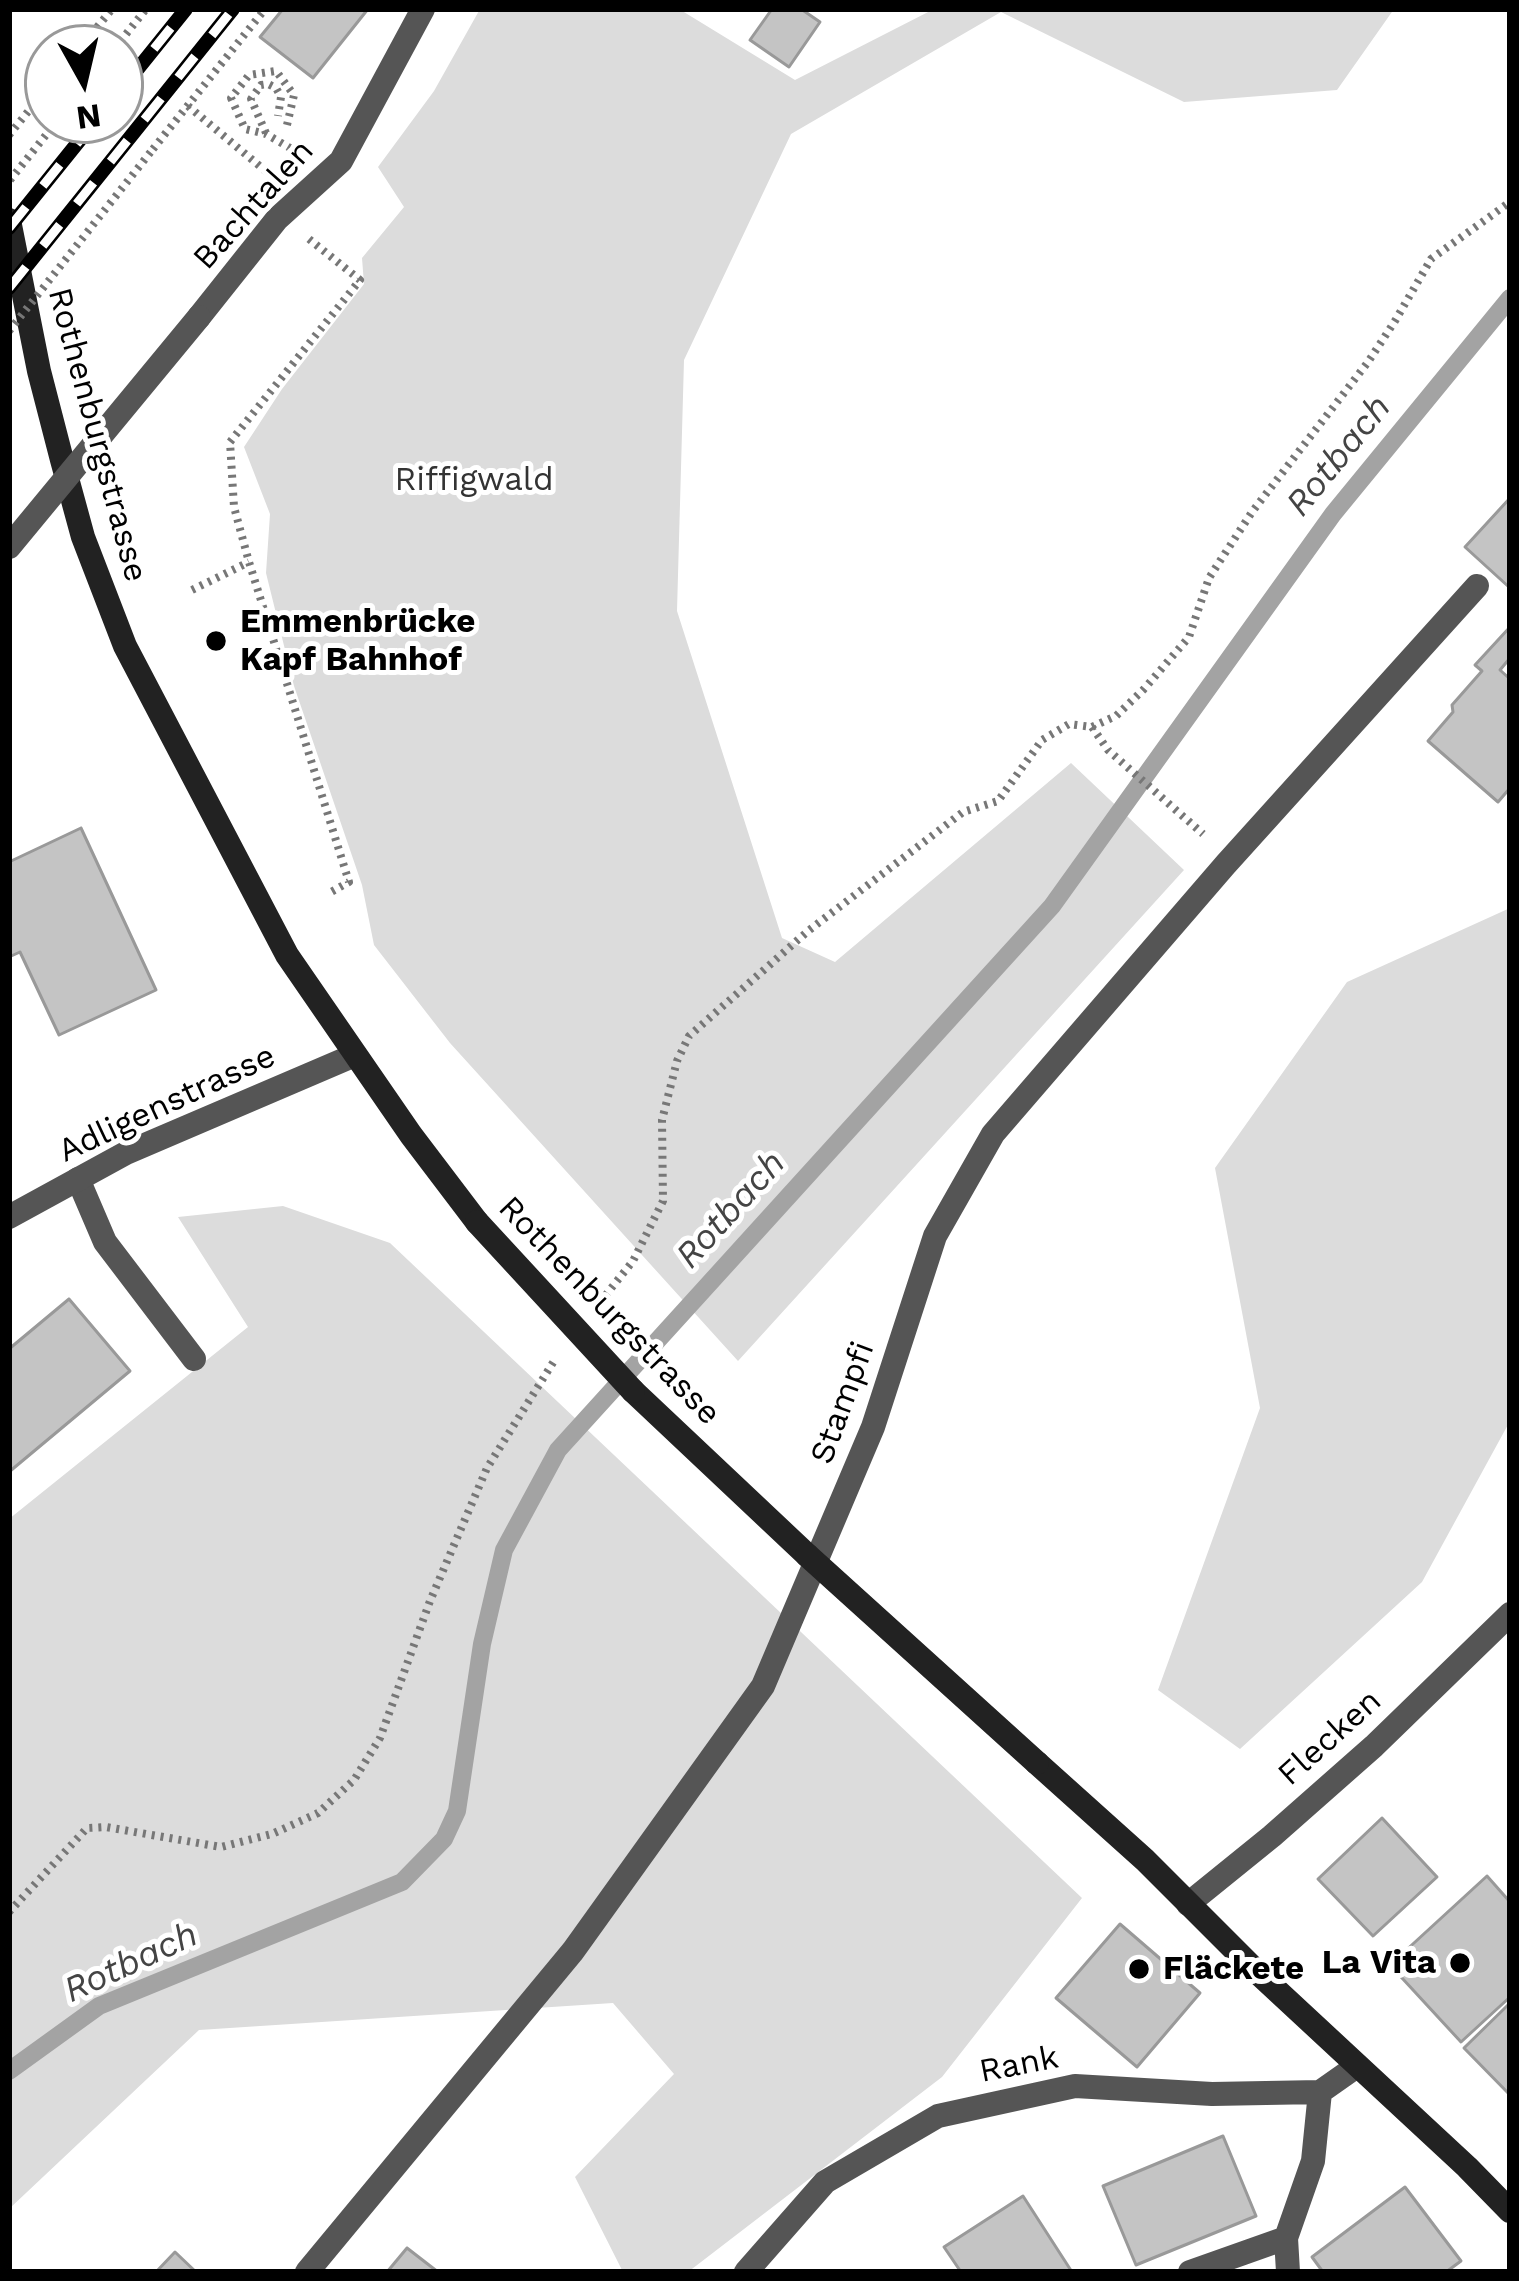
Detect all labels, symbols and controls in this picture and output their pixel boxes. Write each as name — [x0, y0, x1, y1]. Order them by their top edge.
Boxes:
north arrow — [24, 24, 144, 144]
text: N — [74, 96, 103, 138]
street label: Bachtalen — [185, 132, 323, 278]
street label: Rothenburgstrasse — [39, 284, 155, 586]
water label: Rotbach — [1277, 387, 1401, 525]
park label: Riffigwald — [394, 460, 554, 500]
place label: Emmenbrücke Kapf Bahnhof — [240, 602, 475, 680]
marker: Emmenbrücke Kapf Bahnhof — [203, 628, 229, 654]
street label: Adligenstrasse — [52, 1036, 282, 1172]
water label: Rotbach — [667, 1142, 795, 1278]
street label: Rothenburgstrasse — [490, 1188, 728, 1434]
street label: Stampfi — [803, 1336, 883, 1470]
street label: Flecken — [1270, 1681, 1390, 1795]
water label: Rotbach — [57, 1913, 205, 2013]
place label: La Vita — [1322, 1943, 1436, 1983]
place label: Fläckete — [1163, 1949, 1304, 1989]
marker: La Vita — [1447, 1950, 1473, 1976]
marker: Fläckete — [1126, 1956, 1152, 1982]
street label: Rank — [976, 2038, 1062, 2092]

